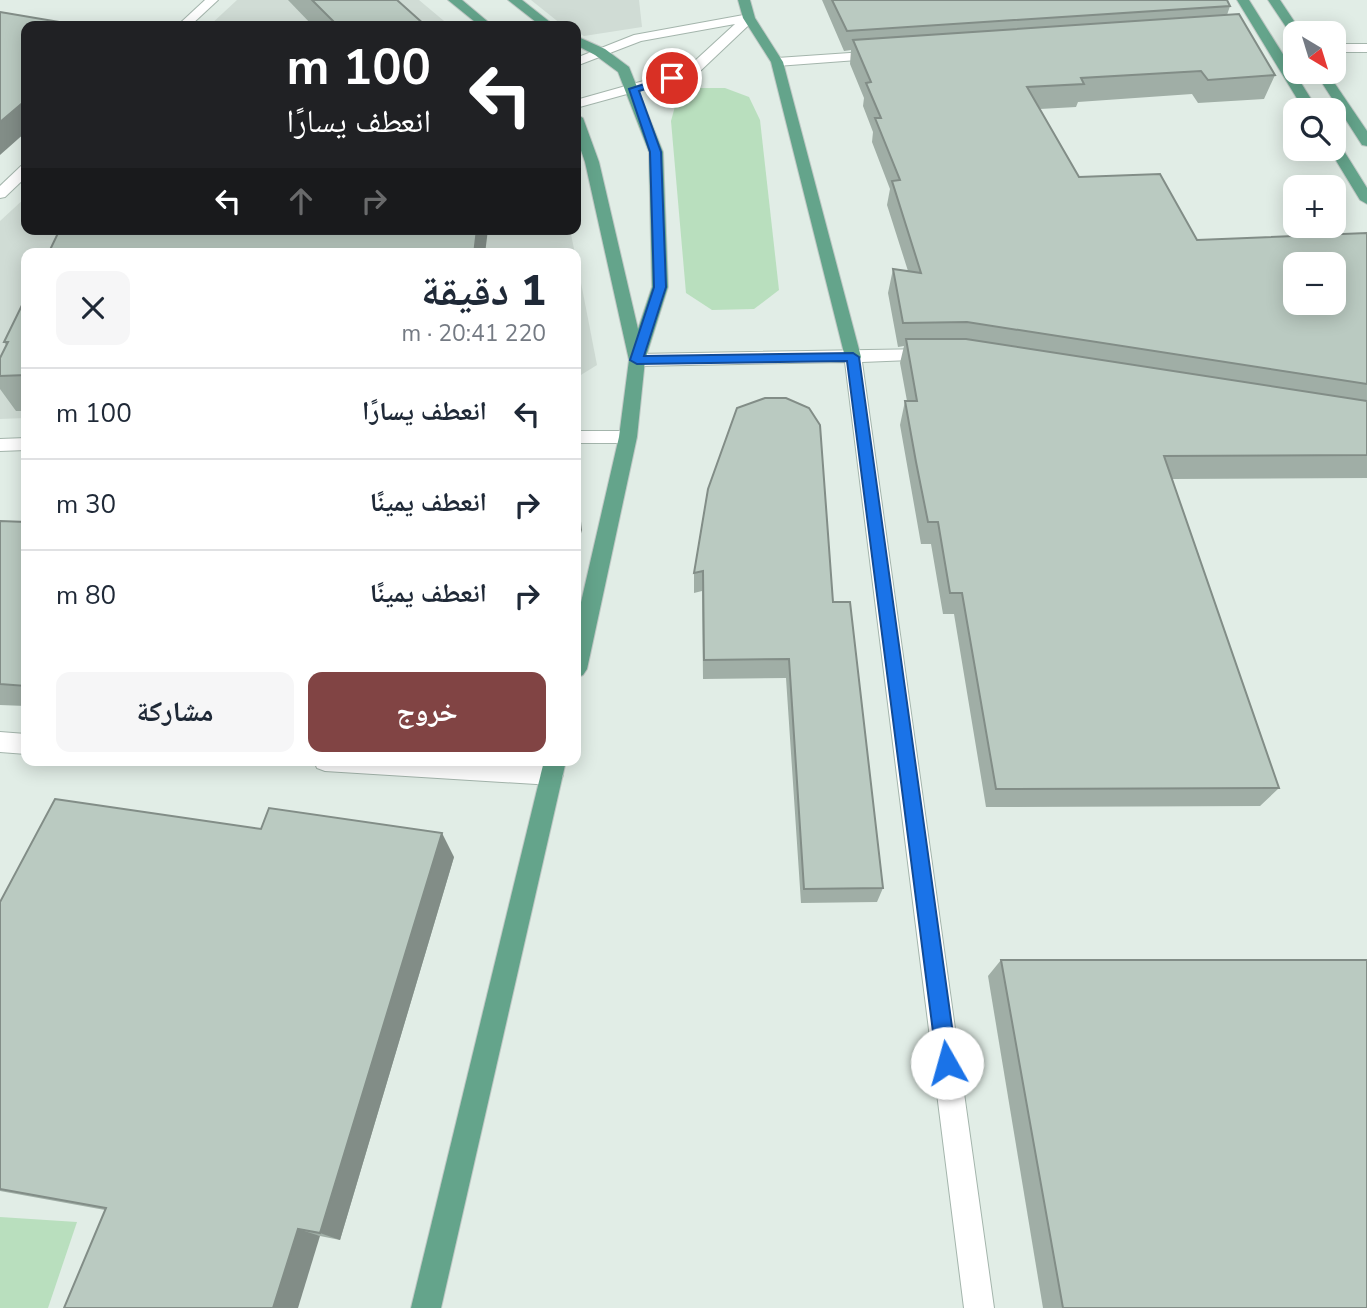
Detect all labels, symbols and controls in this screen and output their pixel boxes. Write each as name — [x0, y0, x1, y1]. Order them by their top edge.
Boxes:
north arrow — [1283, 21, 1346, 84]
map controls — [1283, 21, 1346, 315]
text: 100 m — [287, 34, 431, 101]
pin — [642, 48, 702, 108]
icon: left — [455, 49, 546, 140]
icon: arrive — [653, 59, 691, 97]
button: search — [1283, 98, 1346, 161]
text: انعطف يسارًا — [287, 100, 431, 143]
button: + — [1283, 175, 1346, 238]
icon: left — [209, 182, 247, 220]
icon: ahead — [282, 182, 320, 220]
icon: right — [355, 182, 393, 220]
button: − — [1283, 252, 1346, 315]
text: 1 دقيقة — [421, 263, 546, 320]
button: close — [56, 271, 130, 345]
text: 220 m · 20:41 — [401, 318, 546, 349]
text: انعطف يسارًا — [362, 394, 487, 429]
icon: left — [508, 395, 546, 433]
text: 100 m — [56, 396, 132, 431]
text: انعطف يمينًا — [370, 485, 487, 520]
icon: right — [508, 486, 546, 524]
text: 30 m — [56, 487, 116, 522]
text: انعطف يمينًا — [370, 576, 487, 611]
icon: right — [508, 577, 546, 615]
text: 80 m — [56, 578, 116, 613]
button: مشاركة — [56, 672, 294, 752]
button: خروج — [308, 672, 546, 752]
position arrow — [910, 1026, 984, 1100]

